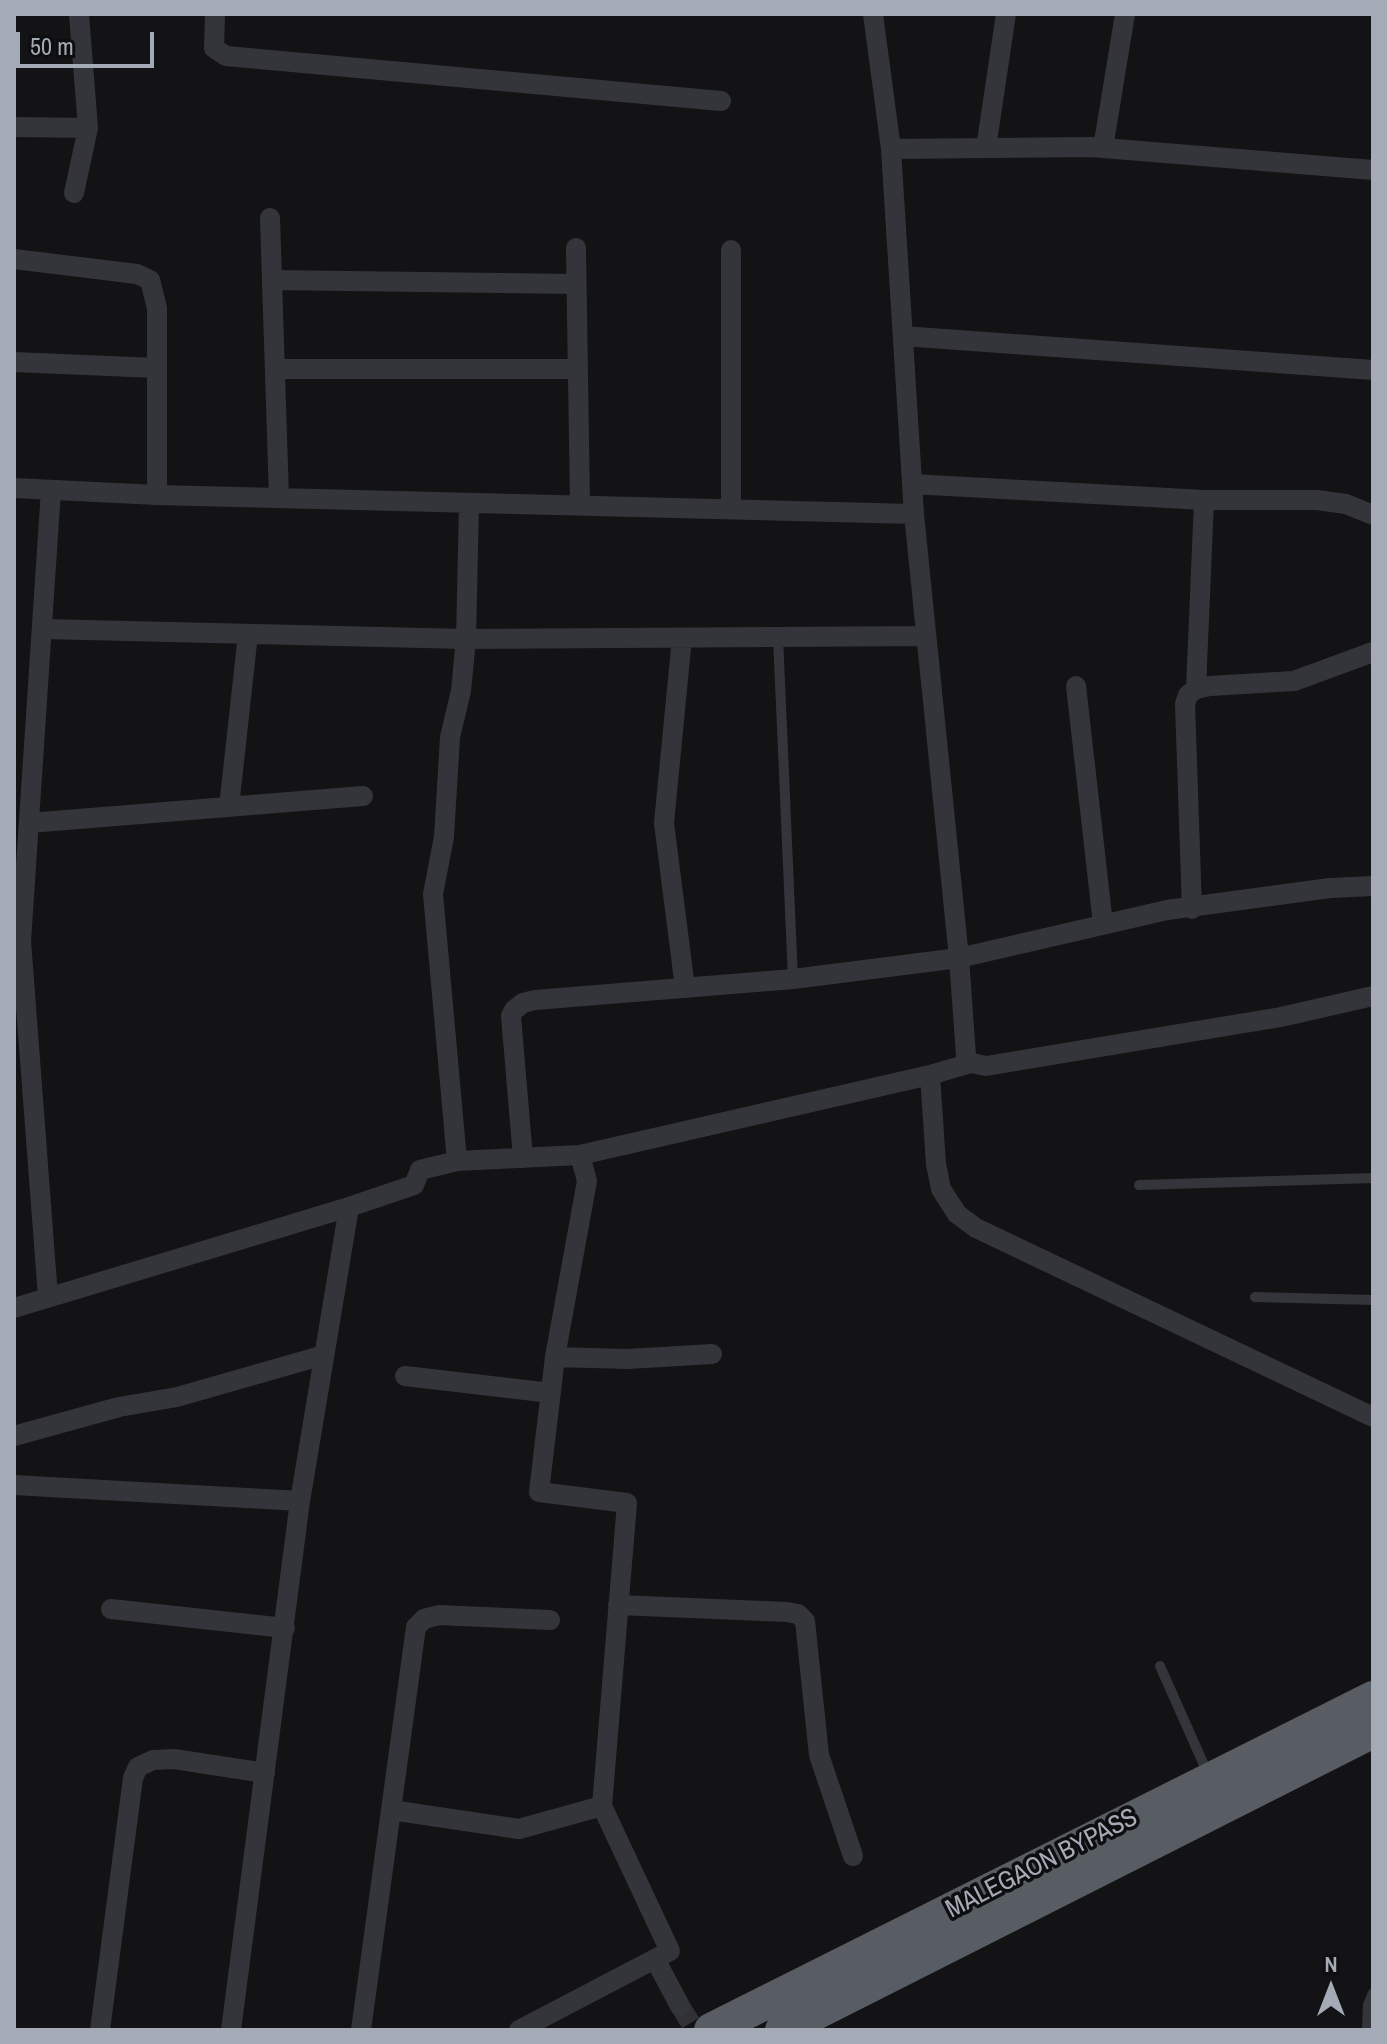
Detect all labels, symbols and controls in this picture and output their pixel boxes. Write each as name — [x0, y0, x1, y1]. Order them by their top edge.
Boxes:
scale bar — [20, 16, 158, 66]
text: 50 m — [30, 30, 74, 62]
street label: MALEGAON BYPASS — [941, 1802, 1143, 1926]
north arrow — [1291, 1948, 1371, 2028]
text: N — [1324, 1949, 1338, 1979]

